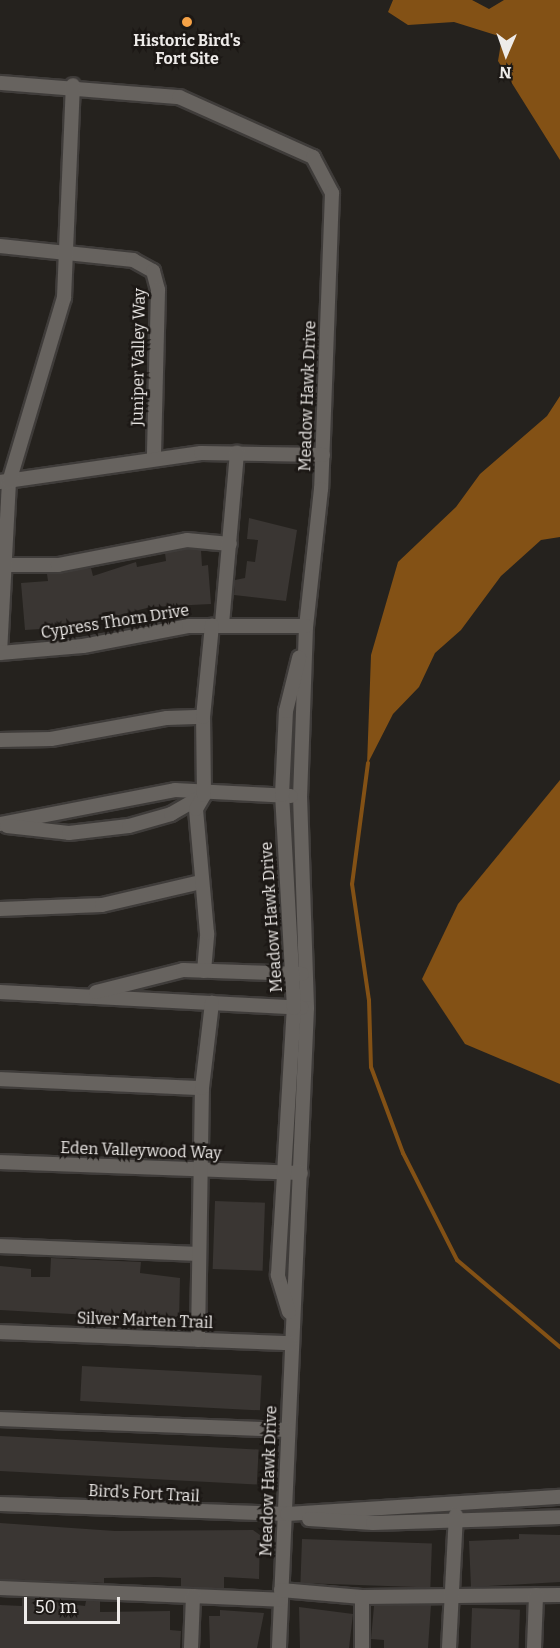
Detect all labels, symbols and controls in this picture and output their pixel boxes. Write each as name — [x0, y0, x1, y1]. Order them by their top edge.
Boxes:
marker: Historic Bird's Fort Site — [180, 15, 194, 29]
north arrow — [476, 24, 536, 84]
place label: Historic Bird's Fort Site — [133, 31, 241, 69]
text: N — [499, 63, 512, 82]
street label: Juniper Valley Way — [128, 288, 150, 426]
street label: Meadow Hawk Drive — [296, 320, 320, 472]
street label: Cypress Thorn Drive — [40, 601, 190, 643]
street label: Meadow Hawk Drive — [257, 841, 287, 993]
street label: Eden Valleywood Way — [60, 1139, 222, 1163]
street label: Silver Marten Trail — [76, 1309, 214, 1333]
street label: Meadow Hawk Drive — [257, 1405, 281, 1557]
street label: Bird's Fort Trail — [88, 1481, 200, 1507]
scale bar — [27, 1585, 123, 1623]
text: 50 m — [35, 1596, 77, 1618]

